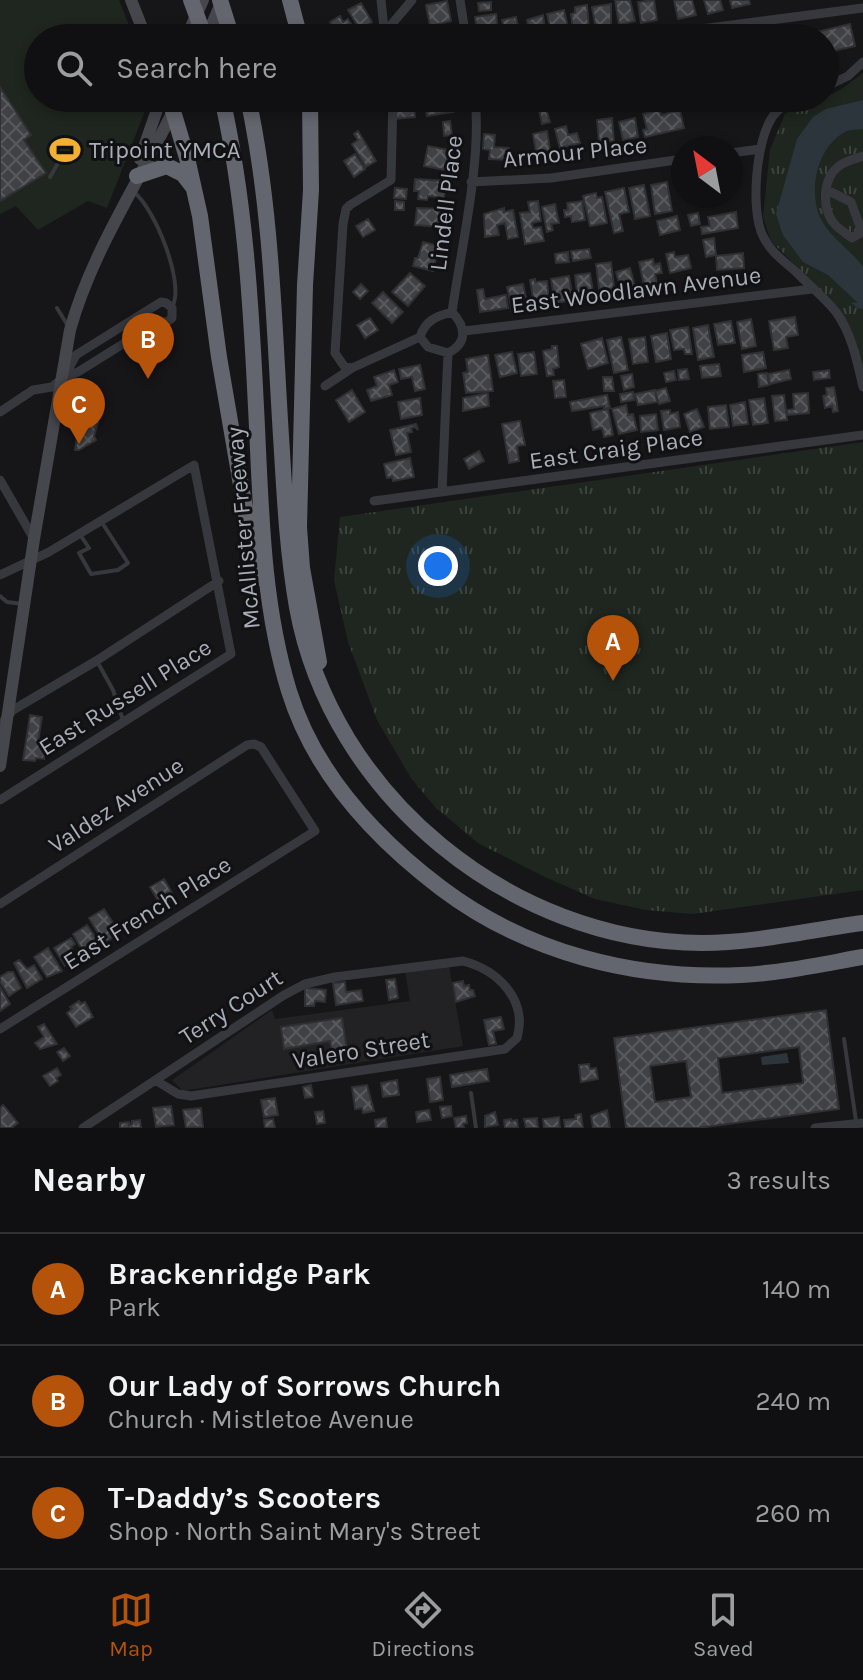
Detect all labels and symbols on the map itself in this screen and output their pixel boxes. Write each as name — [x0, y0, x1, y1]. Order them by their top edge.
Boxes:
street label: Armour Place — [501, 131, 649, 173]
sports icon: Tripoint YMCA — [48, 133, 82, 167]
street label: Lindell Place — [424, 134, 468, 272]
place label: Tripoint YMCA — [89, 136, 241, 164]
north arrow — [671, 136, 743, 208]
street label: East Woodlawn Avenue — [509, 261, 763, 319]
pin: B — [122, 313, 174, 379]
pin: C — [53, 378, 105, 444]
street label: East Craig Place — [527, 423, 705, 475]
street label: McAllister Freeway — [220, 426, 266, 630]
your location — [418, 546, 458, 586]
pin: A — [587, 615, 639, 681]
street label: East Russell Place — [34, 633, 216, 761]
street label: Valdez Avenue — [43, 751, 189, 859]
street label: East French Place — [58, 850, 236, 976]
street label: Terry Court — [174, 963, 288, 1051]
street label: Valero Street — [290, 1025, 432, 1075]

